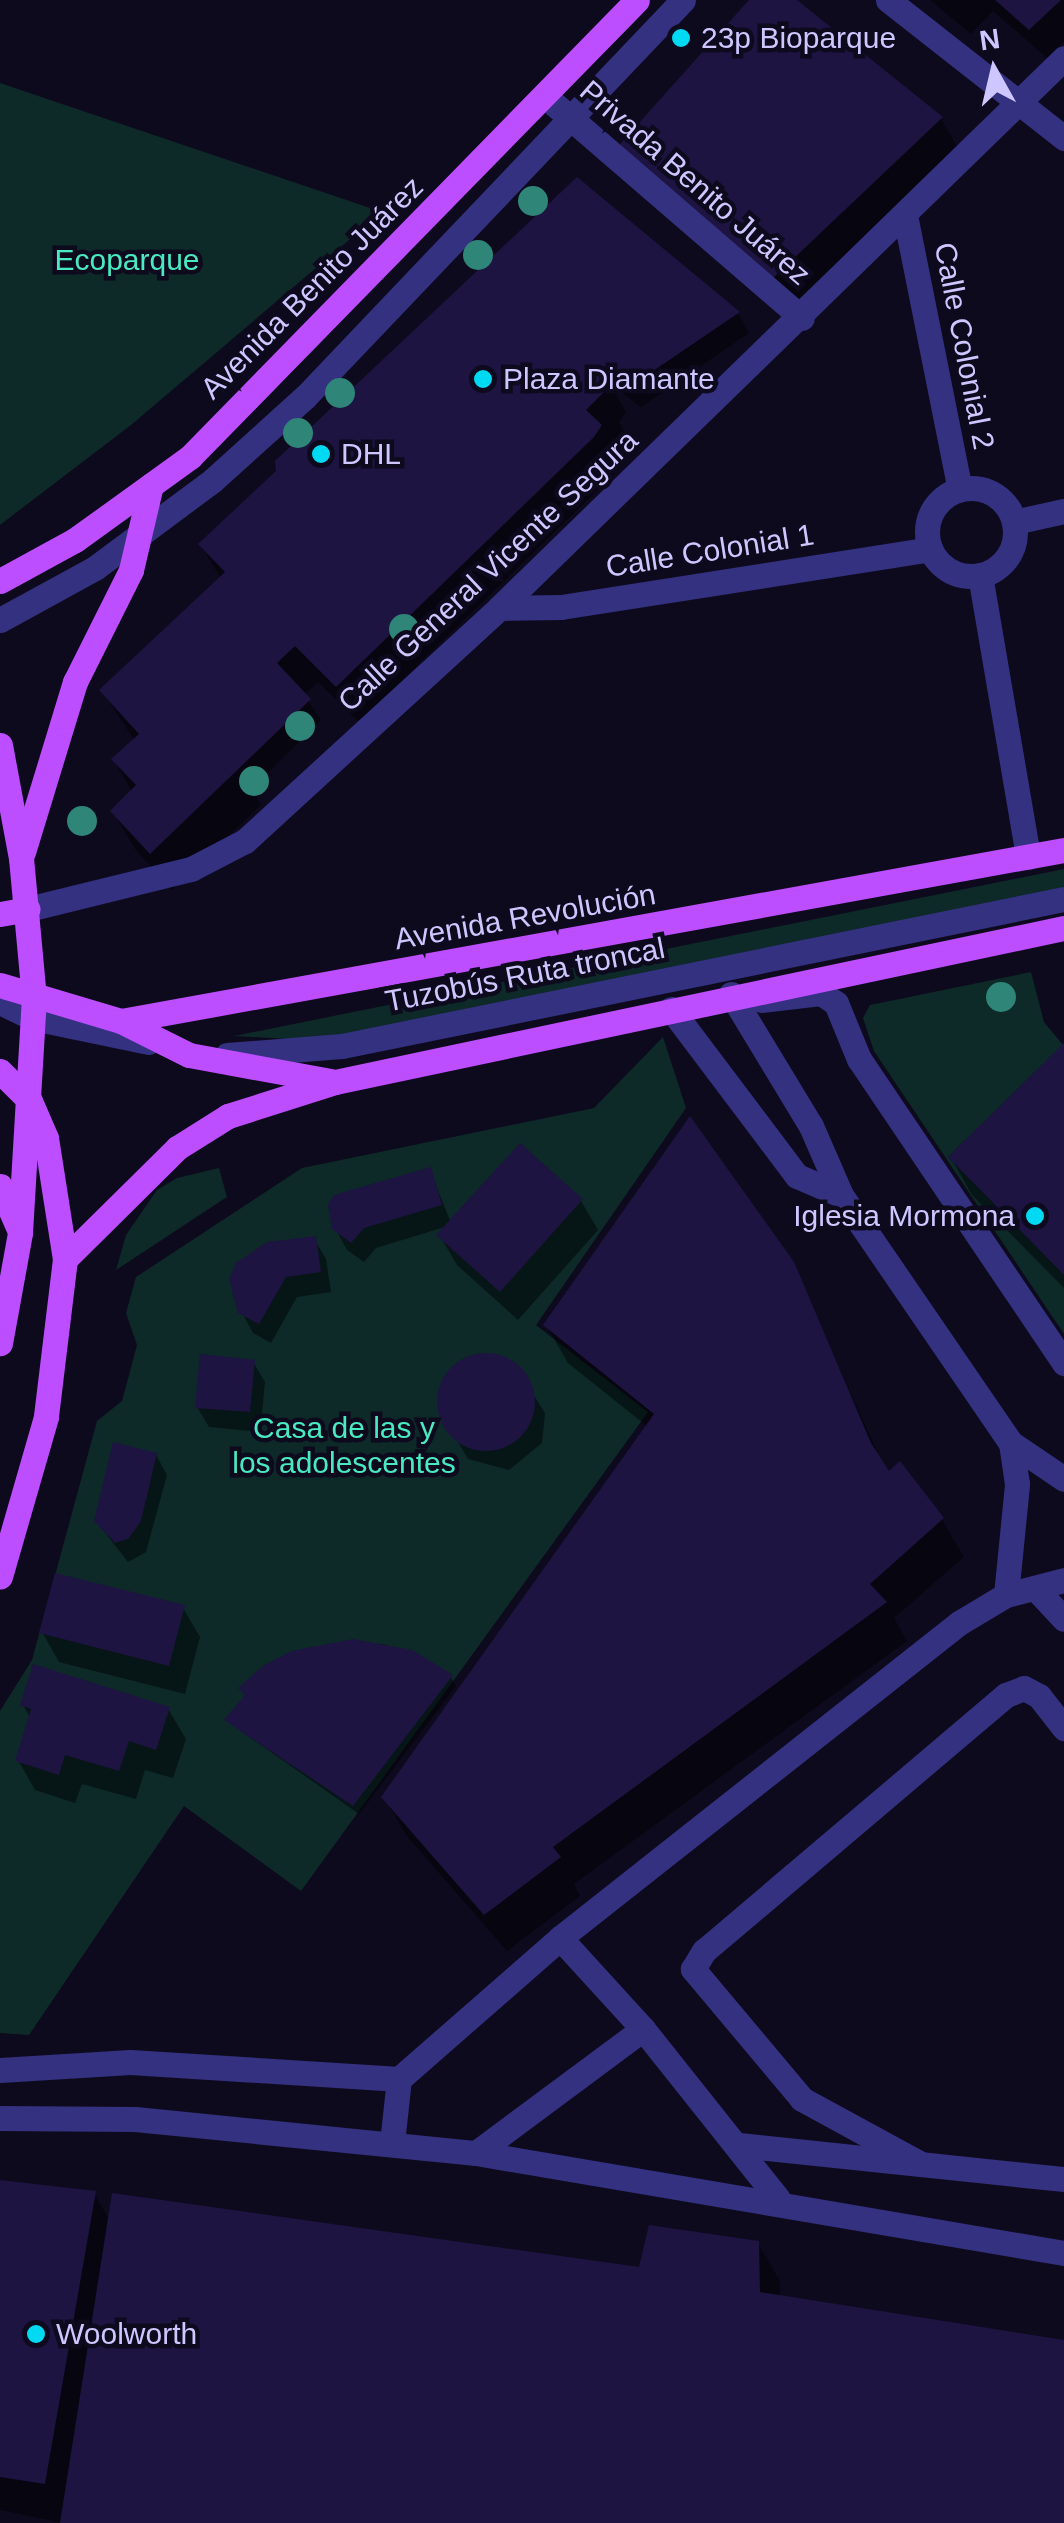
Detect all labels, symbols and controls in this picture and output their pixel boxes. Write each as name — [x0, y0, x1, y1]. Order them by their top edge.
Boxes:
place label: 23p Bioparque — [701, 20, 896, 56]
north arrow — [944, 20, 1044, 120]
text: N — [978, 23, 1002, 57]
marker: 23p Bioparque — [670, 27, 692, 49]
street label: Privada Benito Juárez — [572, 73, 818, 293]
street label: Avenida Benito Juárez — [193, 169, 431, 407]
street label: Calle Colonial 2 — [926, 239, 1002, 453]
park label: Ecoparque — [54, 242, 200, 278]
place label: Plaza Diamante — [503, 361, 715, 397]
marker: Plaza Diamante — [472, 368, 494, 390]
street label: Calle General Vicente Segura — [331, 423, 645, 719]
place label: DHL — [341, 436, 401, 472]
marker: DHL — [310, 443, 332, 465]
street label: Calle Colonial 1 — [603, 517, 817, 585]
street label: Avenida Revolución — [392, 876, 658, 958]
street label: Tuzobús Ruta troncal — [382, 930, 668, 1020]
place label: Iglesia Mormona — [793, 1198, 1015, 1234]
marker: Iglesia Mormona — [1024, 1205, 1046, 1227]
park label: Casa de las y los adolescentes — [232, 1410, 456, 1480]
place label: Woolworth — [56, 2316, 197, 2352]
marker: Woolworth — [25, 2323, 47, 2345]

